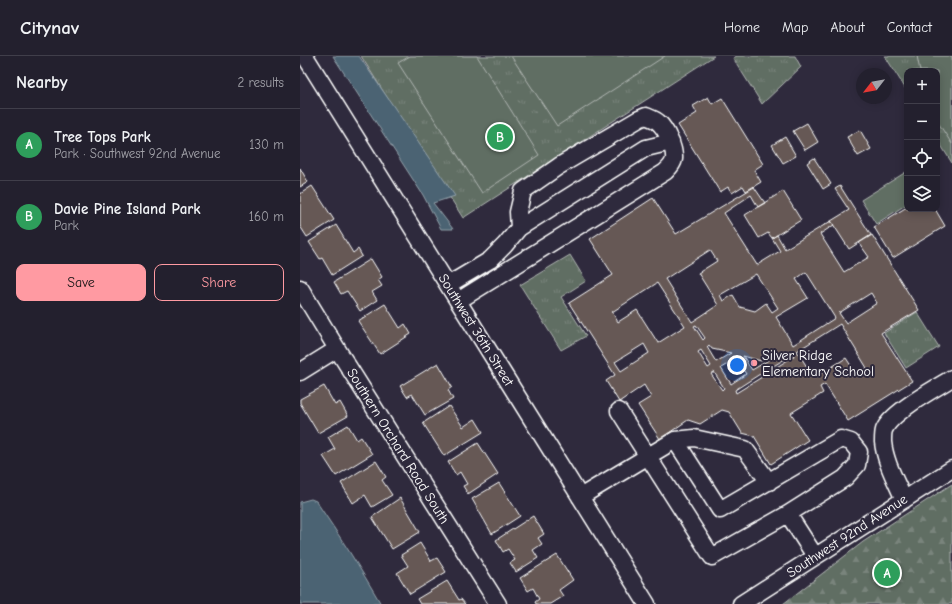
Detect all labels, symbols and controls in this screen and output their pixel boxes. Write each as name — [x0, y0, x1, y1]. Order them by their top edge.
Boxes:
text: Citynav — [20, 17, 79, 39]
text: Home — [724, 19, 760, 36]
text: Map — [782, 19, 808, 36]
text: About — [830, 19, 865, 36]
text: Contact — [887, 19, 932, 36]
north arrow — [856, 68, 892, 104]
map controls — [904, 68, 940, 212]
button: + — [904, 68, 940, 104]
text: Nearby — [16, 73, 67, 92]
text: 2 results — [237, 75, 284, 90]
button: − — [904, 104, 940, 140]
pin: B — [487, 122, 513, 152]
text: Tree Tops Park — [54, 128, 151, 146]
text: A — [25, 137, 33, 152]
text: 130 m — [249, 137, 284, 152]
button: locate — [904, 140, 940, 176]
text: Park · Southwest 92nd Avenue — [54, 146, 220, 161]
button: layers — [904, 176, 940, 212]
text: Davie Pine Island Park — [54, 200, 201, 218]
text: B — [25, 209, 33, 224]
text: 160 m — [249, 209, 284, 224]
text: Park — [54, 218, 79, 233]
button: Save — [16, 264, 146, 301]
button: Share — [154, 264, 284, 301]
street label: Southwest 36th Street — [435, 271, 518, 390]
place label: Silver Ridge Elementary School — [762, 347, 874, 380]
your location — [727, 355, 747, 375]
marker: Silver Ridge Elementary School — [749, 358, 759, 368]
street label: Southern Orchard Road South — [343, 365, 453, 527]
street label: Southwest 92nd Avenue — [783, 491, 911, 581]
pin: A — [874, 558, 900, 588]

